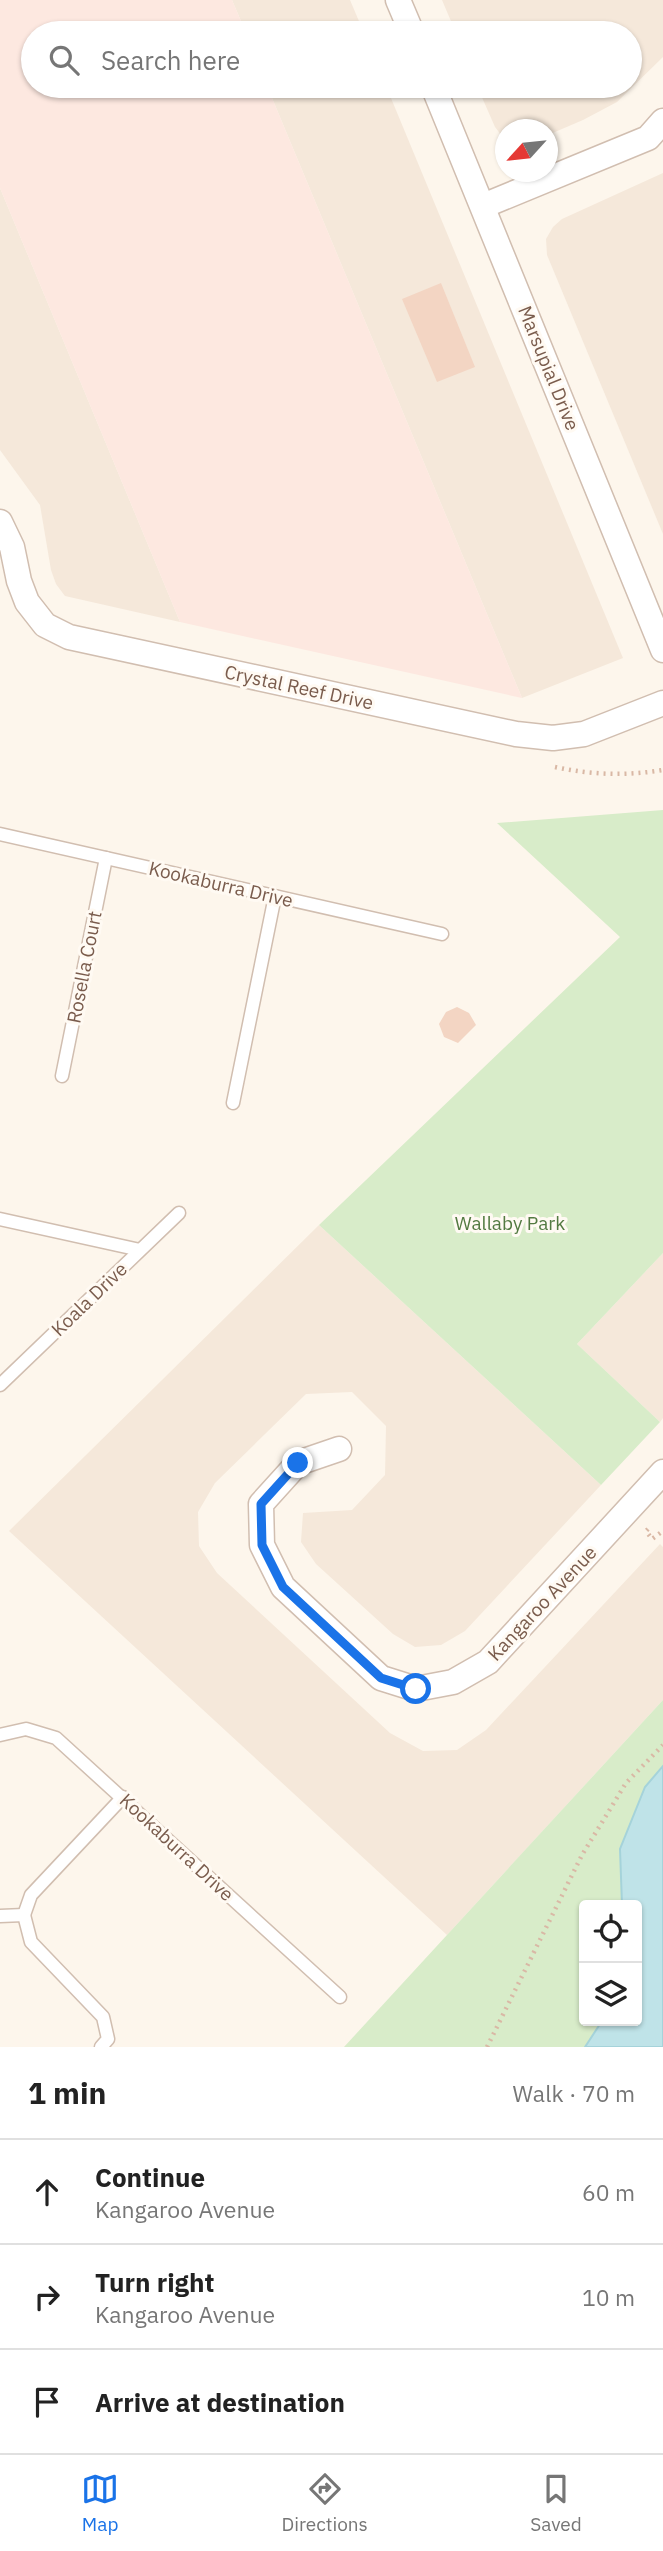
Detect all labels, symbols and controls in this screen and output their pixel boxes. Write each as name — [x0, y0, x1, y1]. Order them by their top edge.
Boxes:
search box — [21, 21, 642, 98]
icon: search — [45, 41, 83, 79]
text: Search here — [101, 43, 240, 77]
north arrow — [495, 119, 558, 182]
street label: Marsupial Drive — [513, 302, 585, 434]
street label: Crystal Reef Drive — [222, 660, 376, 714]
street label: Kookaburra Drive — [147, 856, 295, 912]
street label: Rosella Court — [61, 909, 107, 1025]
park label: Wallaby Park — [455, 1211, 565, 1235]
street label: Koala Drive — [46, 1257, 132, 1341]
route end — [282, 1447, 313, 1478]
street label: Kangaroo Avenue — [482, 1540, 602, 1666]
route start — [400, 1673, 431, 1704]
street label: Kookaburra Drive — [115, 1788, 239, 1906]
map controls — [579, 1900, 642, 2026]
button: locate — [579, 1900, 642, 1963]
button: layers — [579, 1963, 642, 2026]
text: 1 min — [28, 2073, 106, 2112]
text: Walk · 70 m — [513, 2078, 635, 2108]
text: Continue — [95, 2160, 205, 2194]
icon: ahead — [28, 2173, 66, 2211]
text: 60 m — [582, 2177, 635, 2207]
text: Kangaroo Avenue — [95, 2194, 275, 2224]
text: Turn right — [95, 2265, 214, 2299]
icon: right — [28, 2278, 66, 2316]
text: 10 m — [582, 2282, 635, 2312]
text: Kangaroo Avenue — [95, 2299, 275, 2329]
icon: arrive — [28, 2383, 66, 2421]
text: Arrive at destination — [95, 2385, 345, 2419]
tab: Map — [81, 2470, 119, 2536]
tab: Directions — [281, 2470, 368, 2536]
tab: Saved — [530, 2470, 582, 2536]

